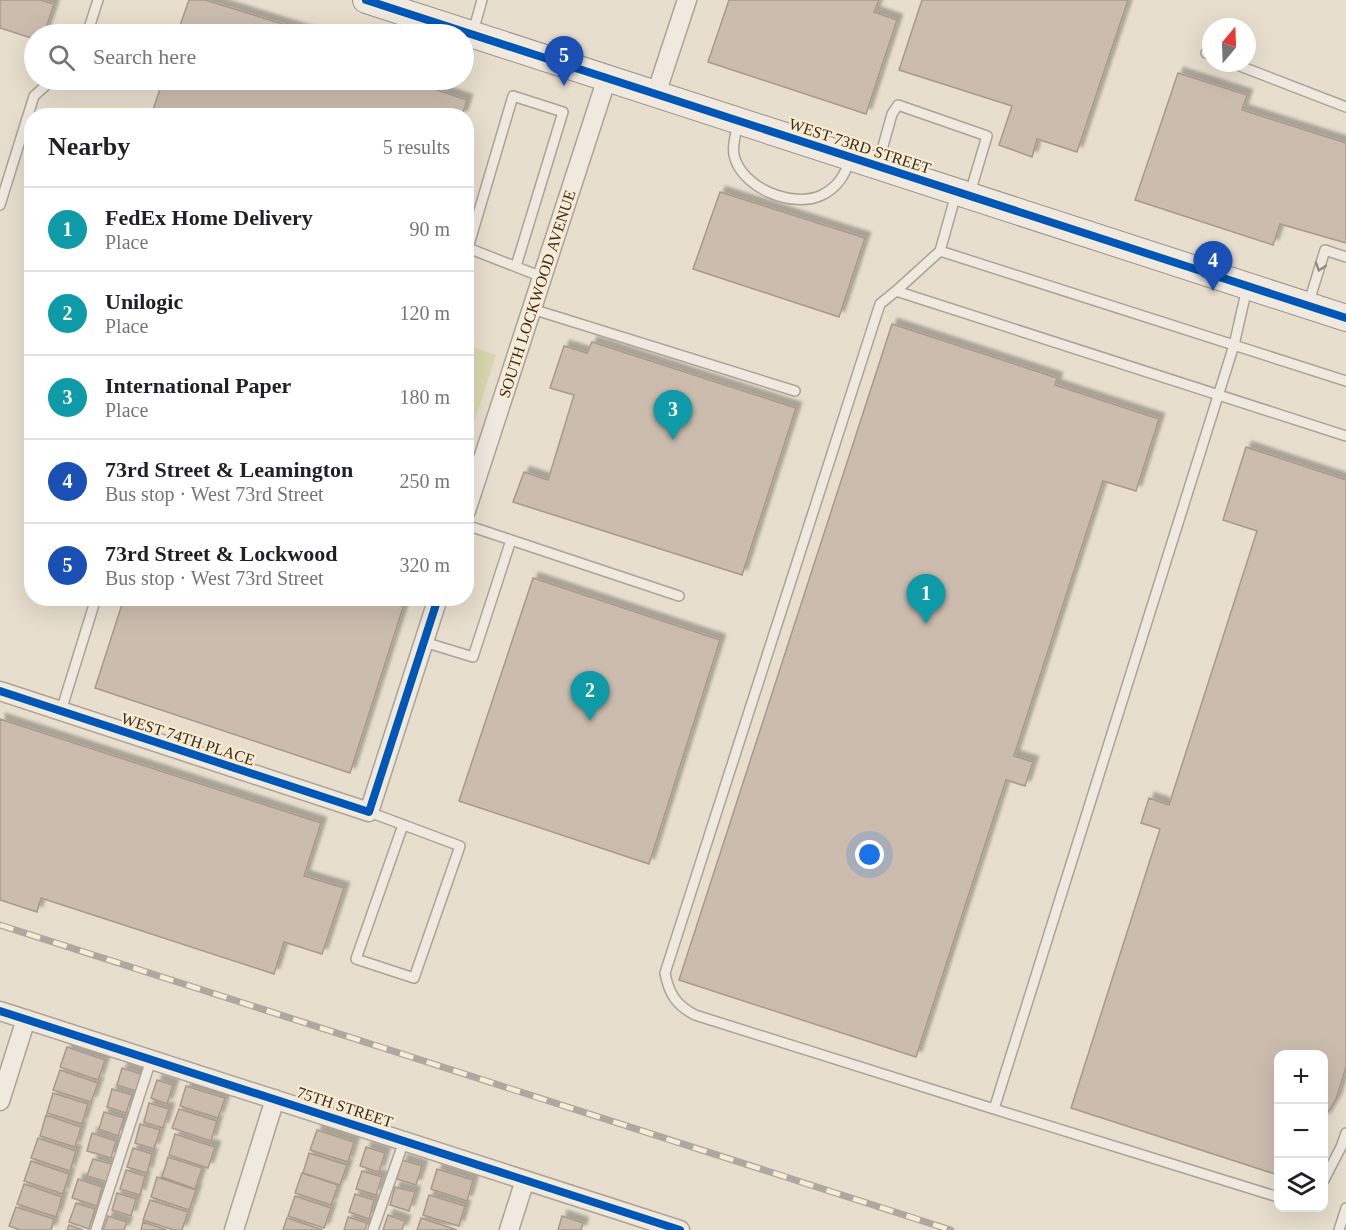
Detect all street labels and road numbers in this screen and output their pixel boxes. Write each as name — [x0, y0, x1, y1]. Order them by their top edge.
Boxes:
street label: WEST 73RD STREET — [787, 115, 933, 177]
street label: SOUTH LOCKWOOD AVENUE — [495, 188, 579, 400]
street label: WEST 74TH PLACE — [119, 709, 257, 769]
street label: 75TH STREET — [295, 1083, 395, 1131]

